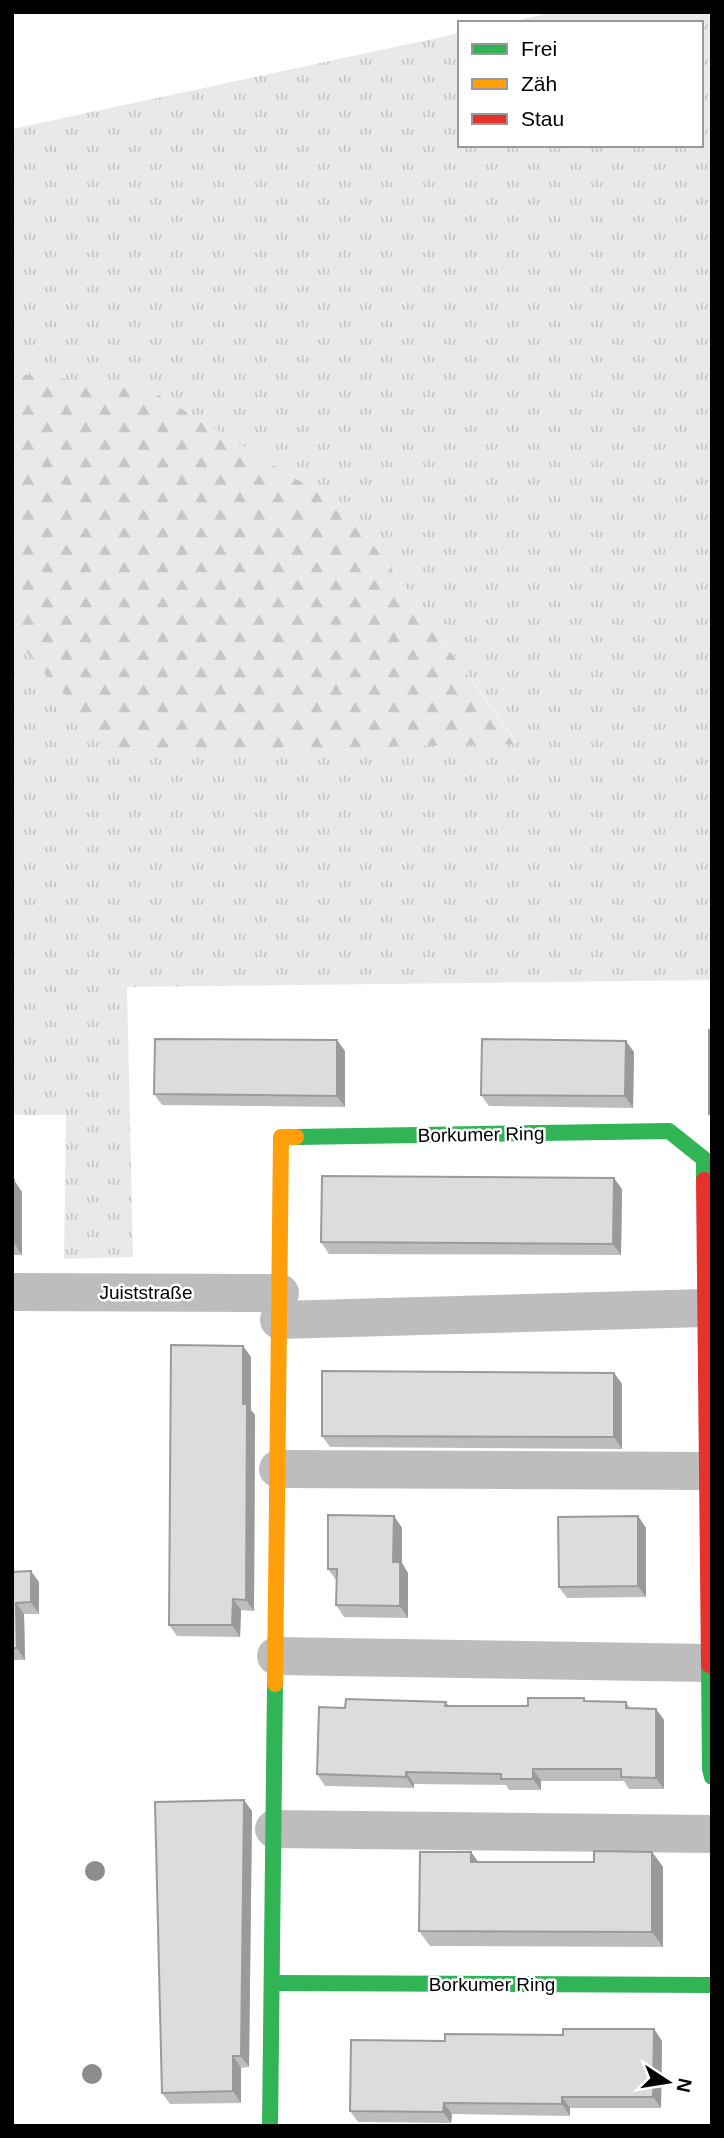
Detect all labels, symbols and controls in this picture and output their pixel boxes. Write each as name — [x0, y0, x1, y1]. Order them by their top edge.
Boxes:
legend — [458, 21, 703, 147]
text: Frei — [521, 37, 557, 60]
text: Zäh — [521, 72, 557, 95]
text: Stau — [521, 107, 564, 130]
street label: Borkumer Ring — [417, 1123, 545, 1146]
street label: Juiststraße — [100, 1282, 192, 1303]
street label: Borkumer Ring — [429, 1974, 555, 1995]
north arrow — [633, 2047, 703, 2117]
text: N — [672, 2077, 696, 2094]

